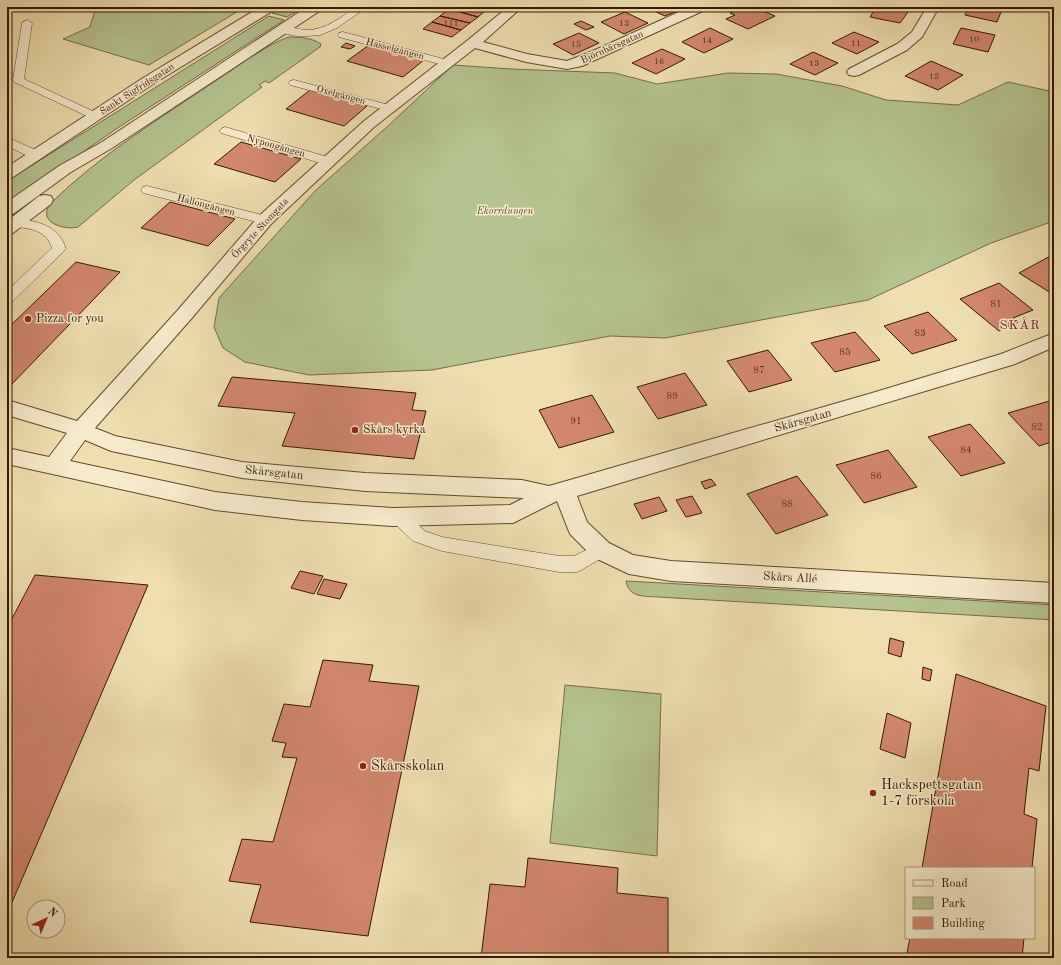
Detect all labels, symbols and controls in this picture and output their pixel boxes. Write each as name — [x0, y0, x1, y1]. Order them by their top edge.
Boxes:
house number: 111 — [443, 19, 459, 28]
house number: 13 — [619, 19, 629, 28]
street label: Björnbärsgatan — [579, 29, 645, 65]
house number: 10 — [969, 35, 979, 44]
street label: Hasselgången — [365, 36, 426, 62]
house number: 14 — [702, 36, 712, 45]
house number: 11 — [851, 39, 861, 48]
house number: 15 — [571, 40, 581, 49]
house number: 16 — [654, 57, 664, 66]
house number: 13 — [809, 59, 819, 68]
street label: Sankt Sigfridsgatan — [98, 61, 176, 117]
house number: 12 — [929, 72, 939, 81]
street label: Oxelgången — [315, 84, 367, 107]
street label: Nypongången — [246, 133, 307, 159]
street label: Hallongången — [176, 192, 237, 218]
street label: Örgryte Stomgata — [228, 195, 290, 260]
park label: Ekorrdungen — [476, 206, 534, 217]
house number: 81 — [990, 299, 1002, 309]
place label: Pizza for you — [36, 313, 104, 325]
marker: Pizza for you — [23, 314, 33, 324]
district label: SKÅR — [999, 316, 1041, 332]
house number: 83 — [914, 328, 926, 338]
house number: 85 — [839, 347, 851, 357]
house number: 87 — [753, 365, 765, 375]
house number: 89 — [666, 391, 678, 401]
street label: Skårsgatan — [773, 407, 833, 435]
house number: 91 — [570, 416, 582, 426]
house number: 82 — [1031, 422, 1043, 432]
place label: Skårs kyrka — [363, 424, 426, 436]
marker: Skårs kyrka — [350, 425, 360, 435]
house number: 84 — [960, 445, 972, 455]
street label: Skårsgatan — [244, 464, 304, 482]
house number: 86 — [870, 471, 882, 481]
house number: 88 — [781, 499, 793, 509]
street label: Skårs Allé — [763, 571, 818, 585]
place label: Skårsskolan — [371, 759, 445, 773]
marker: Skårsskolan — [358, 761, 368, 771]
place label: Hackspettsgatan 1-7 förskola — [881, 778, 982, 808]
marker: Hackspettsgatan 1-7 förskola — [868, 788, 878, 798]
legend — [905, 867, 1035, 939]
text: Road — [941, 878, 968, 890]
text: Park — [941, 898, 966, 910]
north arrow — [26, 899, 66, 939]
text: N — [45, 906, 59, 920]
text: Building — [941, 918, 985, 930]

